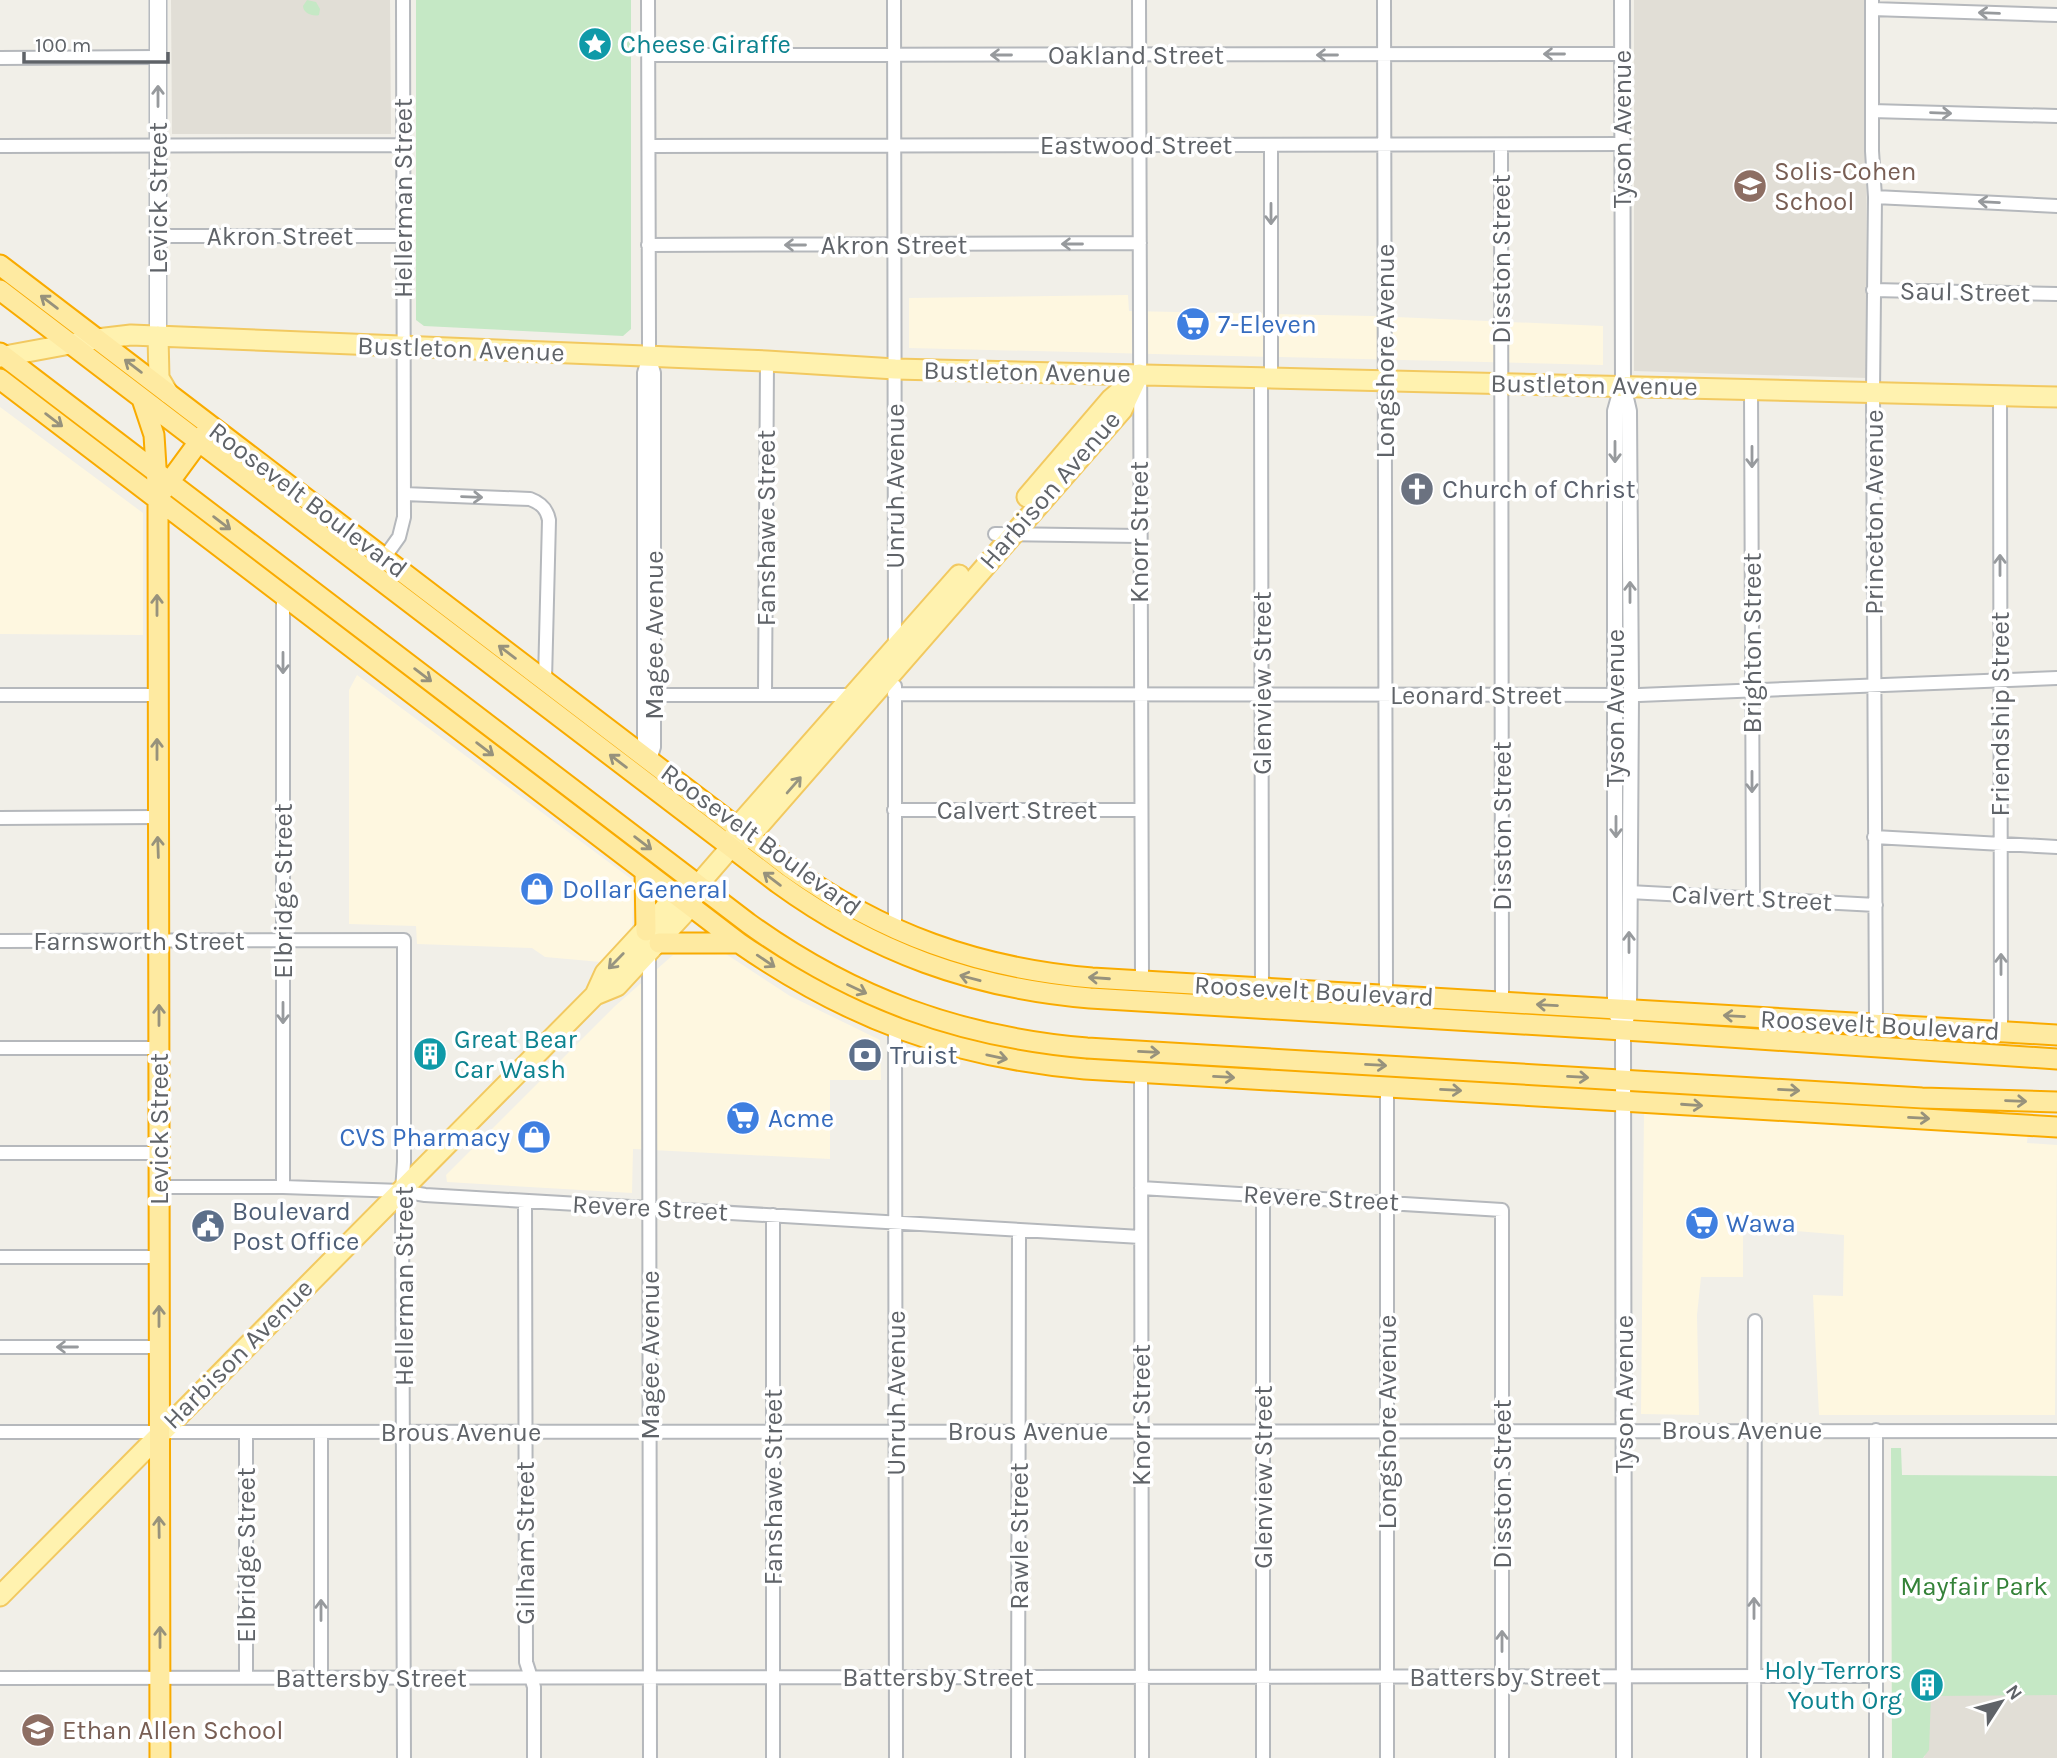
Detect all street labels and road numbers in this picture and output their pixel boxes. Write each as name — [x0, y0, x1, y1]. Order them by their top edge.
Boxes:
street label: Oakland Street — [1048, 40, 1224, 71]
street label: Tyson Avenue — [1607, 50, 1638, 208]
street label: Hellerman Street — [388, 98, 419, 298]
street label: Levick Street — [143, 122, 174, 274]
street label: Eastwood Street — [1040, 130, 1233, 161]
street label: Disston Street — [1486, 174, 1517, 344]
street label: Akron Street — [207, 221, 353, 252]
street label: Akron Street — [821, 230, 967, 261]
street label: Longshore Avenue — [1370, 244, 1401, 458]
street label: Saul Street — [1899, 275, 2031, 309]
street label: Bustleton Avenue — [357, 330, 565, 368]
street label: Bustleton Avenue — [923, 355, 1131, 389]
street label: Bustleton Avenue — [1490, 368, 1698, 402]
street label: Unruh Avenue — [880, 403, 911, 569]
street label: Harbison Avenue — [973, 405, 1127, 575]
street label: Princeton Avenue — [1859, 409, 1890, 615]
street label: Roosevelt Boulevard — [203, 415, 413, 585]
street label: Fanshawe Street — [751, 430, 782, 626]
street label: Knorr Street — [1124, 461, 1155, 603]
street label: Magee Avenue — [639, 550, 670, 720]
street label: Brighton Street — [1737, 552, 1768, 733]
street label: Glenview Street — [1247, 591, 1278, 775]
street label: Friendship Street — [1985, 611, 2016, 817]
street label: Tyson Avenue — [1600, 629, 1631, 787]
street label: Leonard Street — [1390, 680, 1562, 711]
street label: Disston Street — [1487, 741, 1518, 911]
street label: Roosevelt Boulevard — [655, 757, 867, 923]
street label: Calvert Street — [937, 795, 1098, 826]
street label: Elbridge Street — [268, 803, 299, 979]
street label: Calvert Street — [1671, 878, 1833, 918]
street label: Farnsworth Street — [33, 926, 245, 957]
street label: Roosevelt Boulevard — [1193, 969, 1435, 1013]
street label: Roosevelt Boulevard — [1759, 1003, 2001, 1047]
street label: Levick Street — [144, 1053, 175, 1205]
street label: Revere Street — [1242, 1178, 1400, 1218]
street label: Hellerman Street — [389, 1186, 420, 1386]
street label: Revere Street — [571, 1188, 729, 1228]
street label: Magee Avenue — [635, 1270, 666, 1440]
street label: Harbison Avenue — [156, 1272, 320, 1436]
street label: Unruh Avenue — [881, 1310, 912, 1476]
street label: Longshore Avenue — [1372, 1315, 1403, 1529]
street label: Tyson Avenue — [1609, 1315, 1640, 1473]
street label: Knorr Street — [1126, 1344, 1157, 1486]
street label: Glenview Street — [1248, 1385, 1279, 1569]
street label: Fanshawe Street — [758, 1389, 789, 1585]
street label: Disston Street — [1487, 1399, 1518, 1569]
street label: Brous Avenue — [1662, 1415, 1822, 1446]
street label: Brous Avenue — [948, 1416, 1108, 1447]
street label: Brous Avenue — [381, 1417, 541, 1448]
street label: Gilham Street — [510, 1461, 541, 1625]
street label: Rawle Street — [1004, 1462, 1035, 1610]
street label: Elbridge Street — [231, 1467, 262, 1643]
street label: Battersby Street — [842, 1662, 1034, 1693]
street label: Battersby Street — [1409, 1662, 1601, 1693]
street label: Battersby Street — [275, 1663, 467, 1694]

